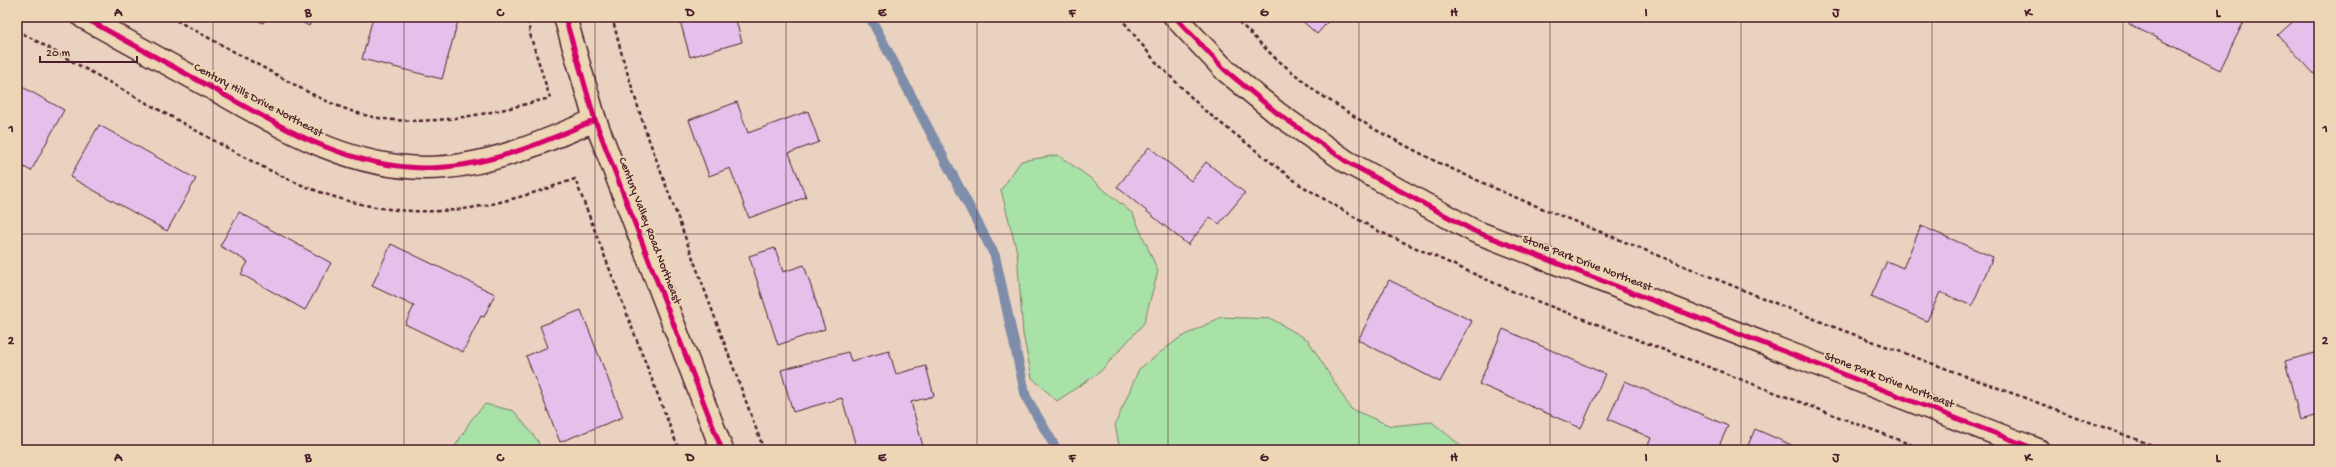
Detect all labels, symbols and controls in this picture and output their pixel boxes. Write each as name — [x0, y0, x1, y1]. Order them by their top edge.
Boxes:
text: A — [113, 6, 123, 21]
text: B — [304, 6, 313, 21]
text: C — [495, 6, 505, 21]
text: D — [685, 6, 695, 21]
text: E — [878, 6, 887, 21]
text: F — [1068, 6, 1077, 21]
text: G — [1260, 6, 1269, 21]
text: H — [1450, 6, 1458, 21]
text: I — [1644, 6, 1648, 21]
text: J — [1832, 6, 1841, 21]
text: K — [2023, 6, 2033, 21]
text: L — [2216, 6, 2222, 21]
scale bar — [40, 38, 137, 64]
text: 20 m — [46, 47, 71, 61]
street label: Century Hills Drive Northeast — [191, 61, 326, 142]
text: 1 — [7, 122, 14, 137]
text: 1 — [2321, 122, 2328, 137]
street label: Century Valley Road Northeast — [614, 155, 684, 308]
street label: Stone Park Drive Northeast — [1520, 233, 1655, 296]
text: 2 — [8, 334, 15, 349]
text: 2 — [2322, 334, 2329, 349]
street label: Stone Park Drive Northeast — [1822, 350, 1957, 413]
text: A — [113, 451, 123, 466]
text: B — [304, 451, 313, 466]
text: C — [495, 451, 505, 466]
text: D — [685, 451, 695, 466]
text: E — [878, 451, 887, 466]
text: F — [1068, 451, 1077, 466]
text: G — [1260, 451, 1269, 466]
text: H — [1450, 451, 1458, 466]
text: I — [1644, 451, 1648, 466]
text: J — [1832, 451, 1841, 466]
text: K — [2023, 451, 2033, 466]
text: L — [2216, 451, 2222, 466]

